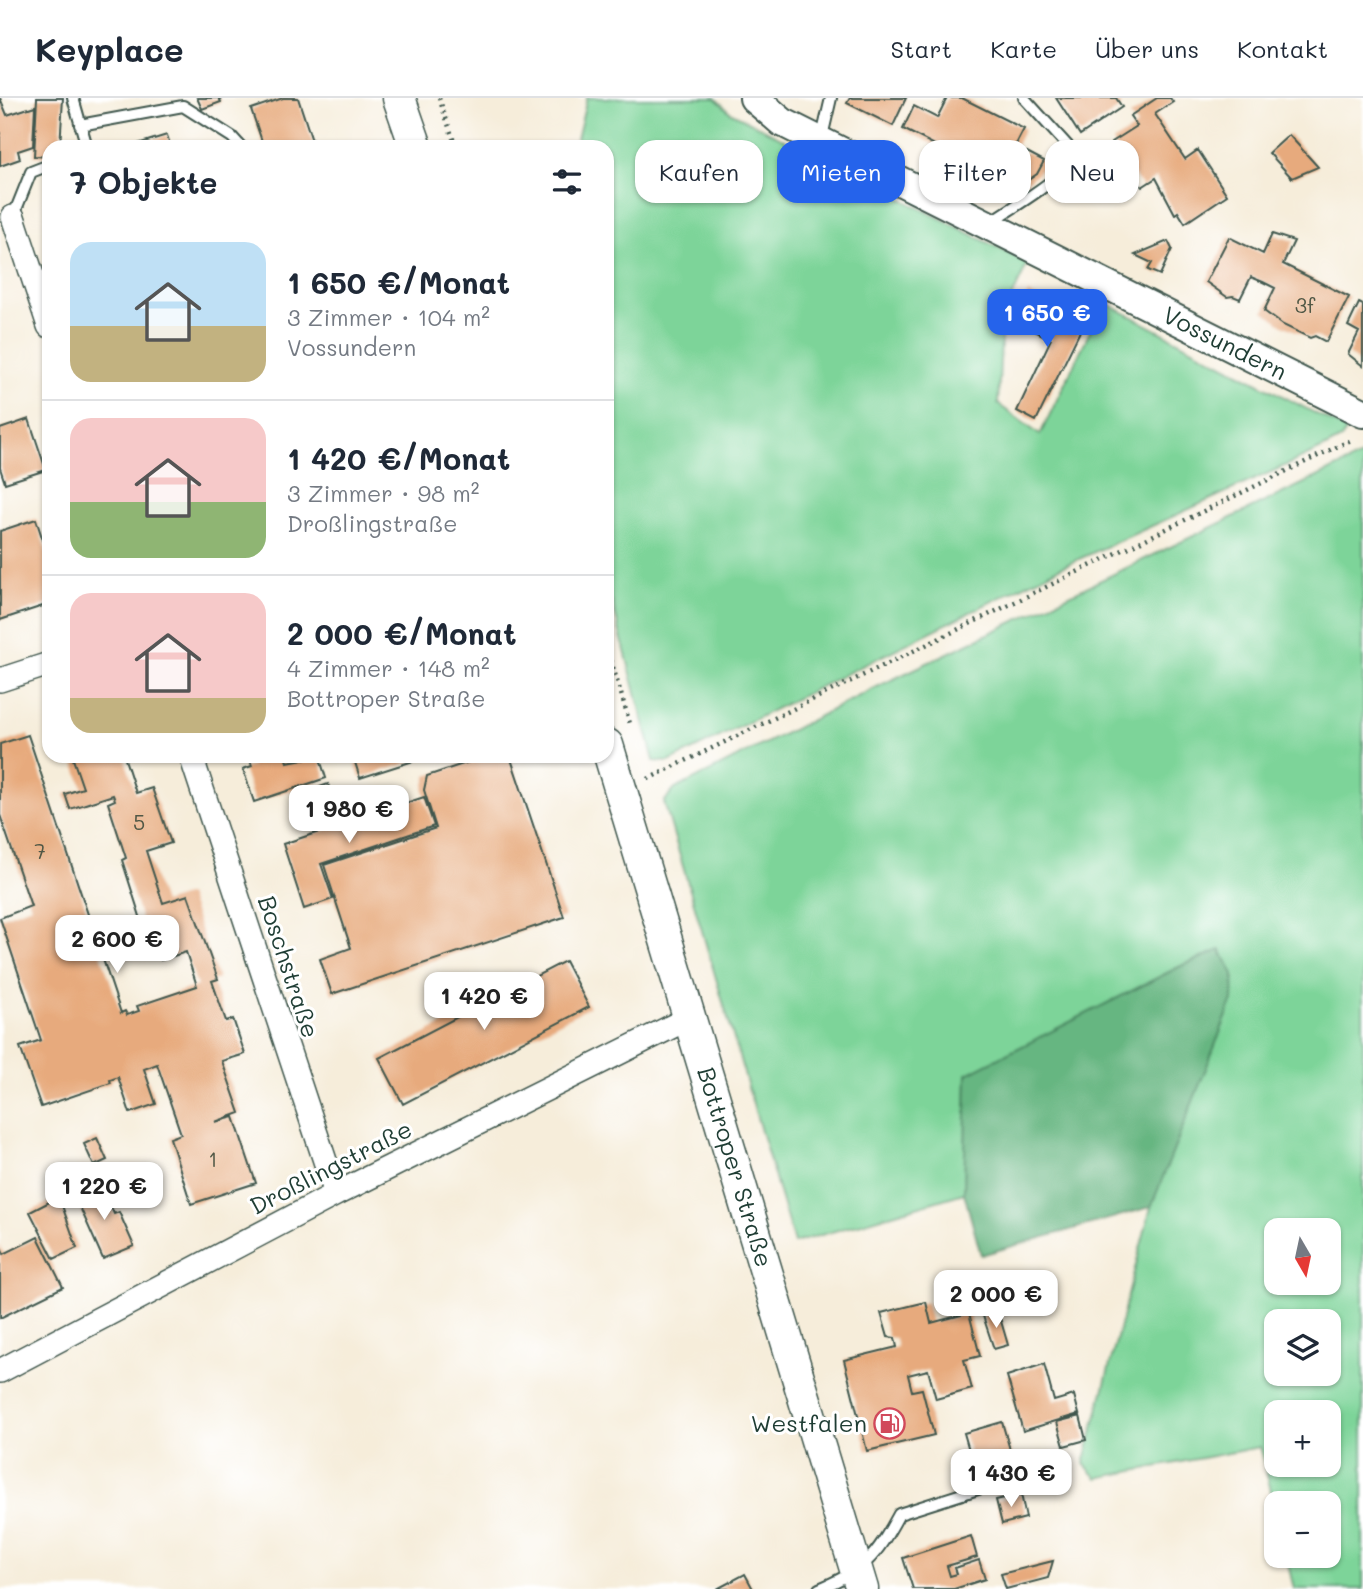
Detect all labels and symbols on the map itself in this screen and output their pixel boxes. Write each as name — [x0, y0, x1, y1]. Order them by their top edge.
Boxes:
pin: 1 650 € — [982, 289, 1112, 349]
house number: 3f — [1295, 291, 1316, 318]
street label: Vossundern — [1158, 298, 1293, 386]
pin: 1 980 € — [284, 786, 414, 845]
house number: 5 — [133, 808, 145, 835]
house number: 7 — [34, 837, 46, 864]
street label: Boschstraße — [252, 891, 327, 1042]
pin: 2 600 € — [52, 916, 182, 975]
pin: 1 420 € — [419, 972, 549, 1032]
street label: Bottroper Straße — [691, 1063, 781, 1270]
street label: Droßlingstraße — [244, 1112, 417, 1221]
house number: 1 — [208, 1145, 218, 1172]
pin: 1 220 € — [39, 1162, 169, 1222]
north arrow — [1264, 1218, 1340, 1295]
pin: 2 000 € — [931, 1270, 1061, 1330]
place label: Westfalen — [750, 1407, 867, 1438]
fuel station icon: Westfalen — [873, 1407, 907, 1441]
pin: 1 430 € — [946, 1450, 1076, 1509]

